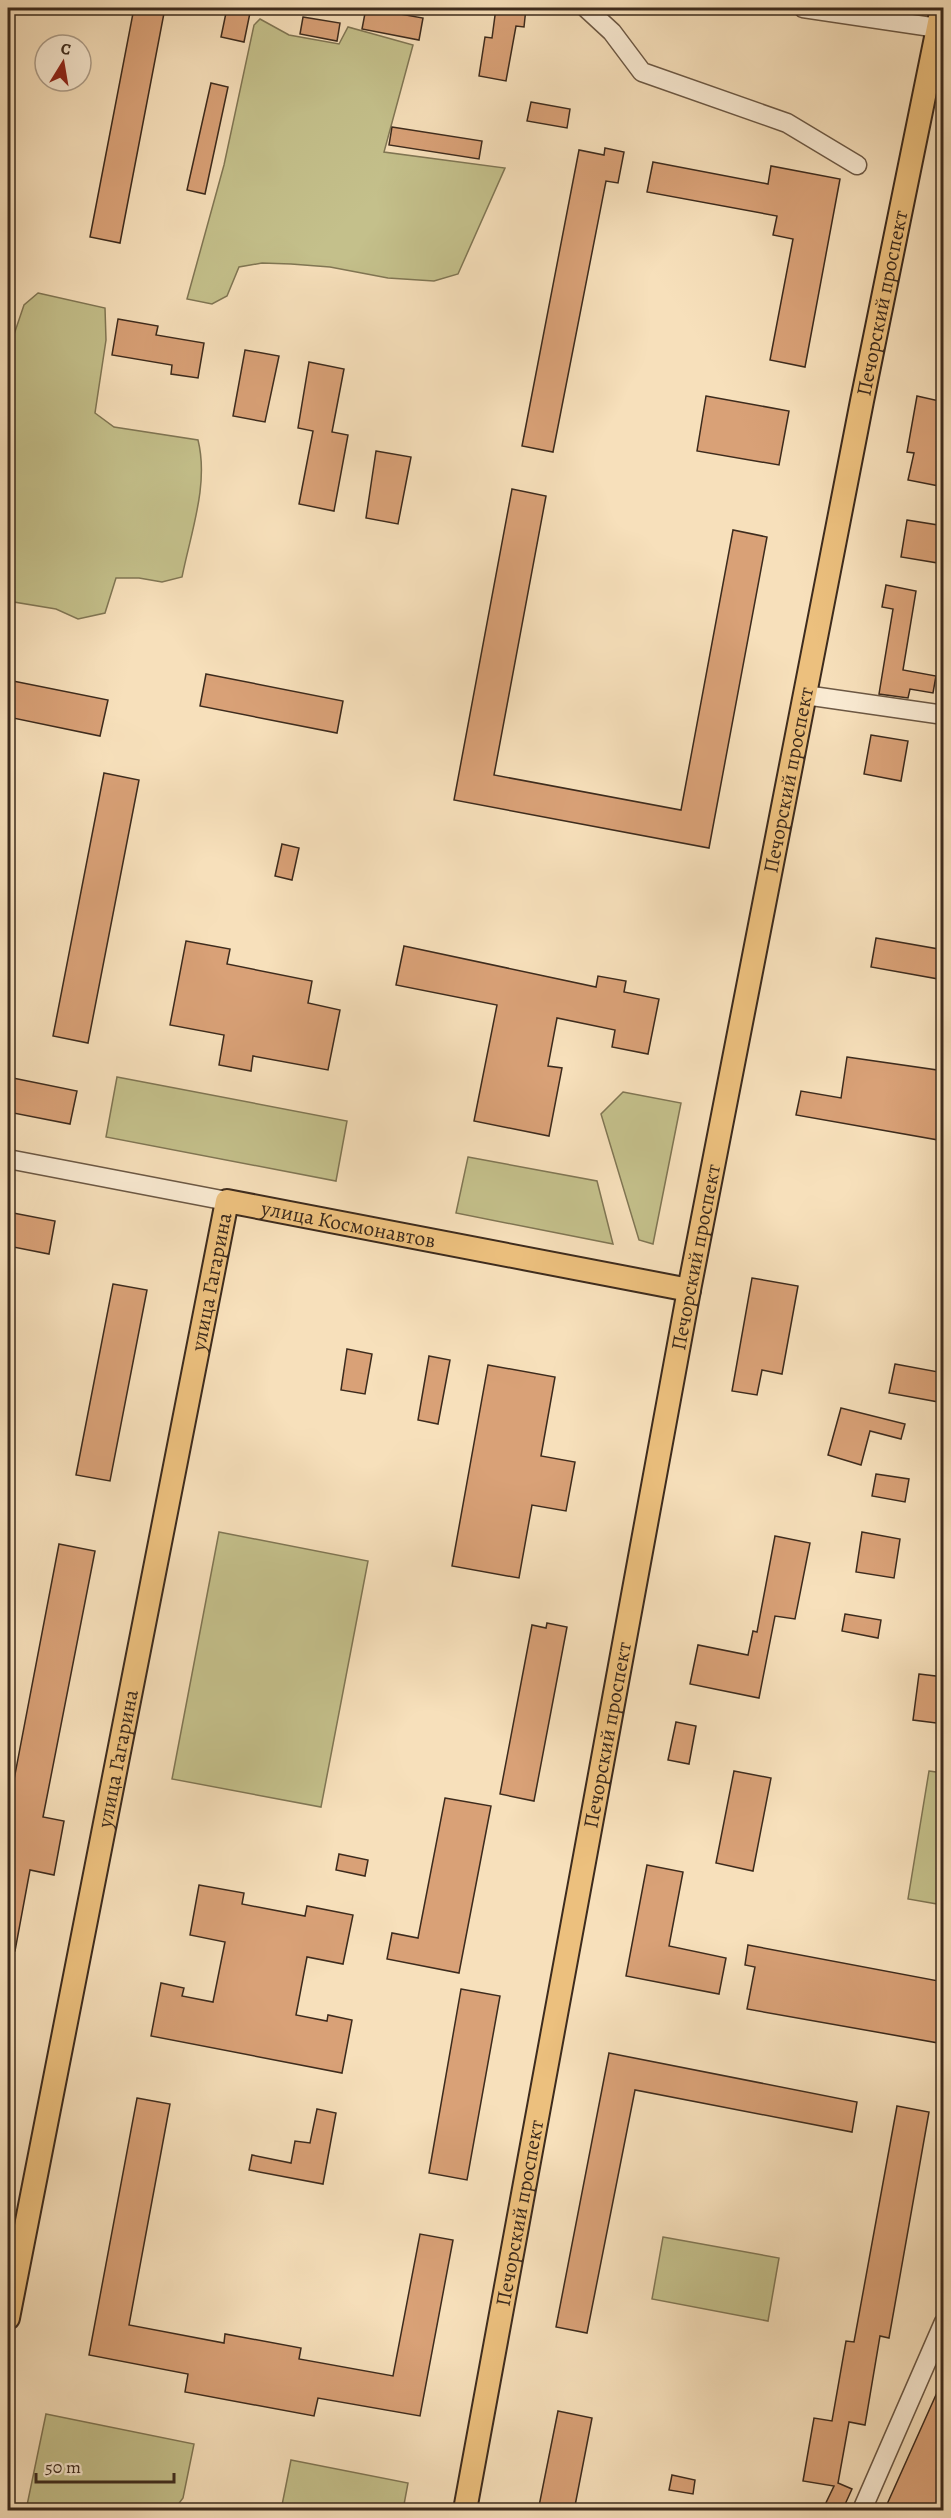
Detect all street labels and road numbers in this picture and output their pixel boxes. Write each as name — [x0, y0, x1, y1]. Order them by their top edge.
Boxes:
street label: Печорский проспект — [849, 208, 915, 399]
street label: Печорский проспект — [756, 684, 820, 875]
street label: Печорский проспект — [664, 1162, 727, 1352]
street label: улица Космонавтов — [258, 1194, 438, 1255]
street label: улица Гагарина — [184, 1210, 238, 1354]
street label: Печорский проспект — [576, 1639, 638, 1830]
street label: улица Гагарина — [90, 1687, 145, 1831]
street label: Печорский проспект — [489, 2117, 550, 2308]

